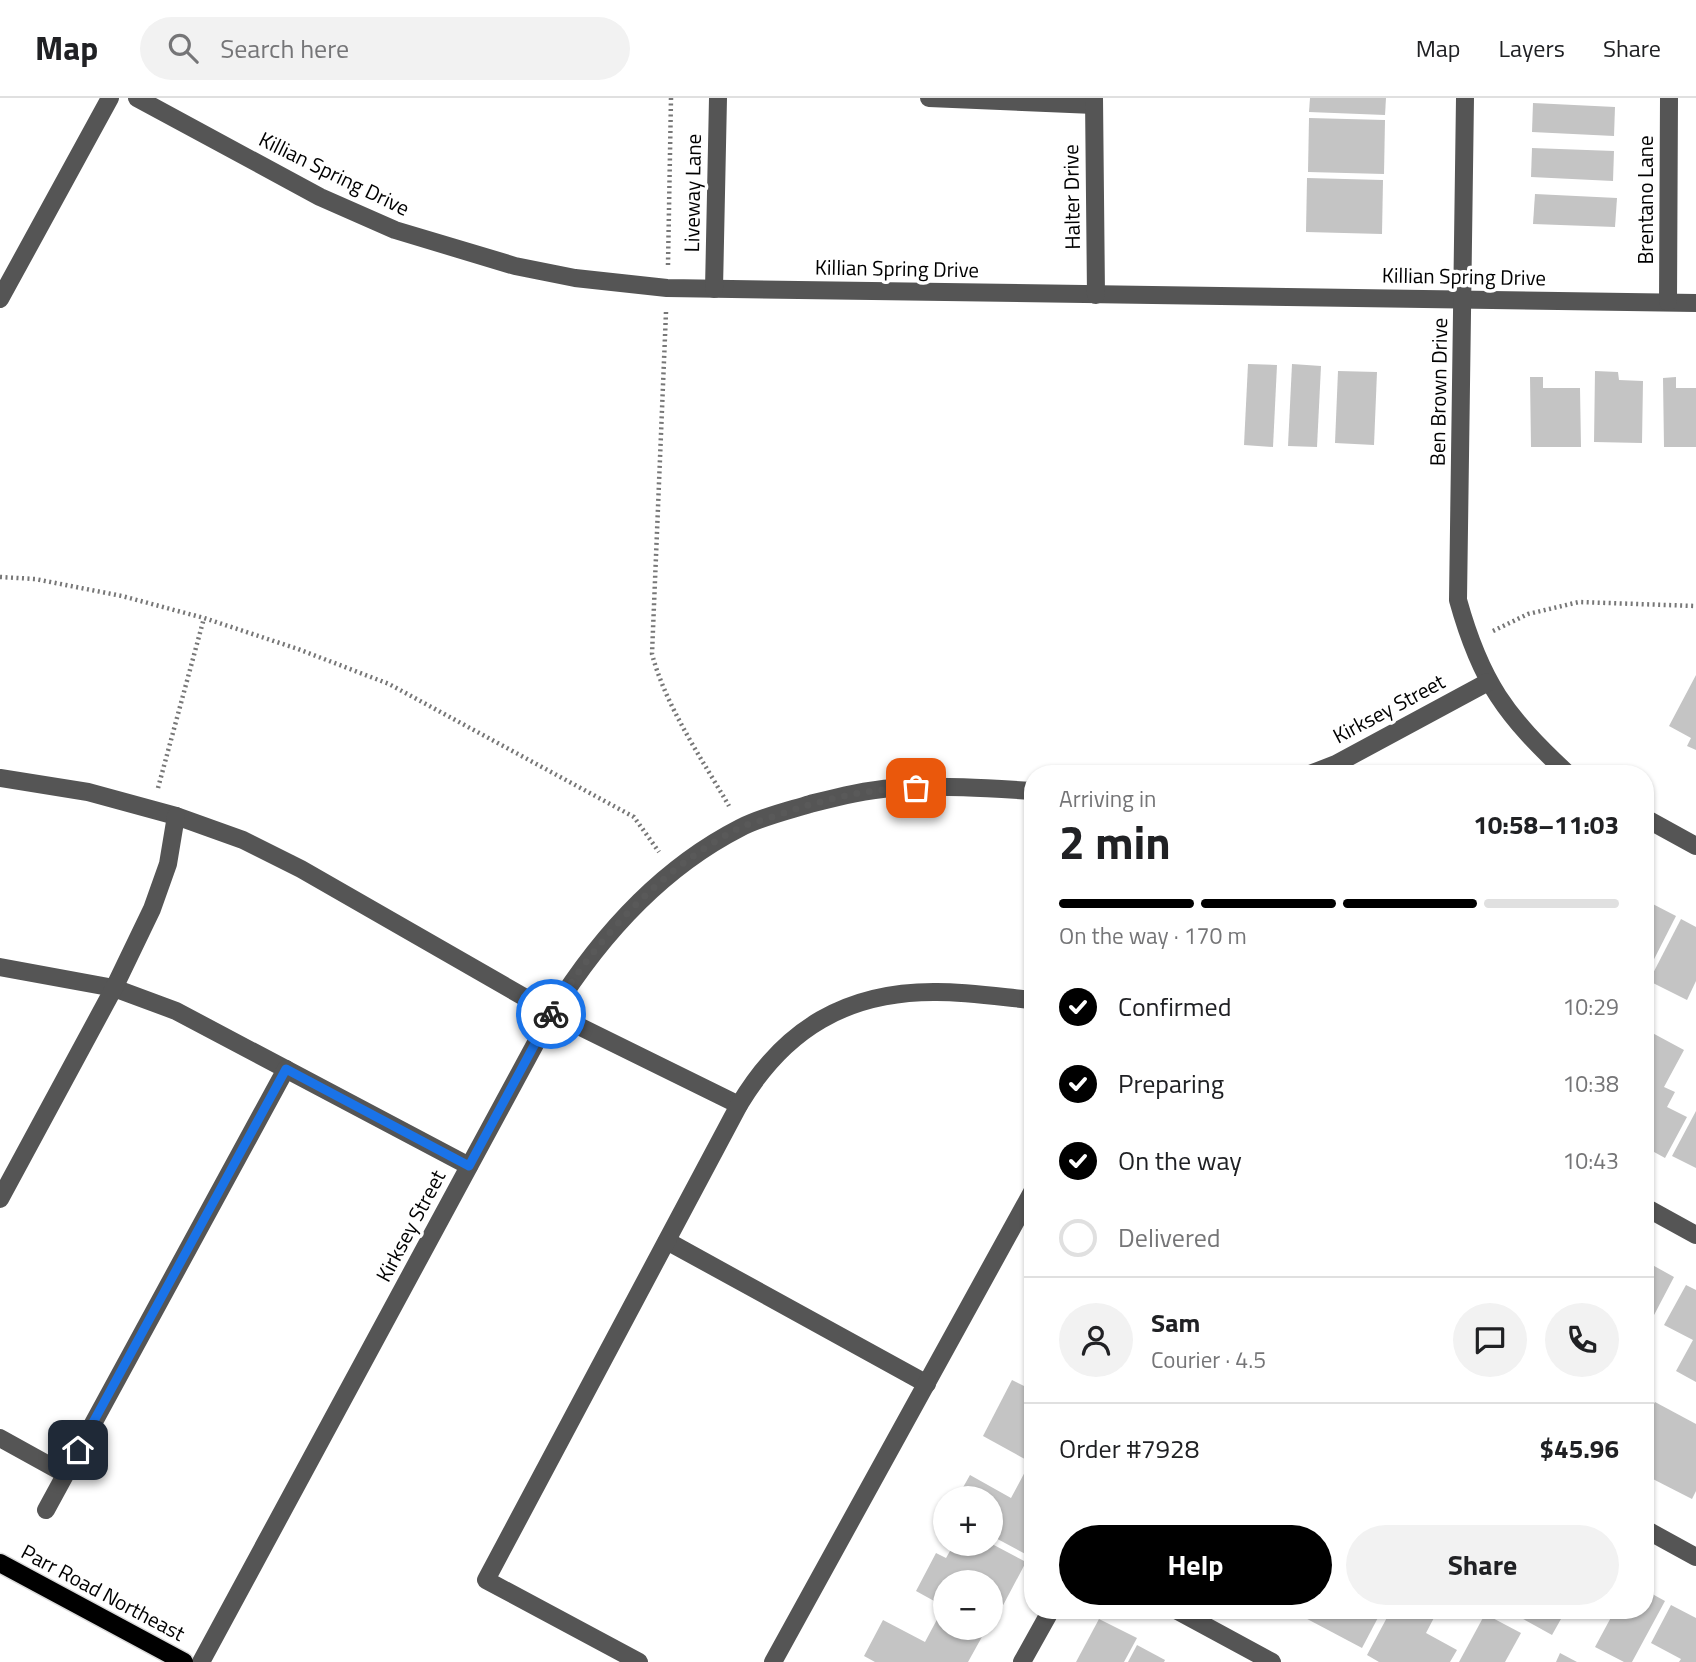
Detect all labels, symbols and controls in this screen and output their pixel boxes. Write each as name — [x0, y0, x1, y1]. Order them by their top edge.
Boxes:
search box — [140, 17, 630, 80]
text: Map — [35, 23, 98, 73]
icon: search — [164, 29, 202, 67]
text: Search here — [220, 29, 349, 68]
text: Map — [1416, 30, 1461, 66]
text: Layers — [1499, 30, 1565, 66]
text: Share — [1603, 30, 1661, 66]
street label: Killian Spring Drive — [254, 123, 415, 223]
street label: Liveway Lane — [675, 133, 709, 253]
street label: Brentano Lane — [1629, 135, 1661, 265]
street label: Halter Drive — [1054, 144, 1088, 250]
street label: Killian Spring Drive — [815, 251, 979, 285]
street label: Killian Spring Drive — [1382, 259, 1546, 293]
street label: Ben Brown Drive — [1421, 318, 1455, 466]
street label: Kirksey Street — [1327, 665, 1451, 751]
pin — [886, 758, 946, 818]
icon: bag — [897, 769, 935, 807]
text: Arriving in — [1059, 781, 1156, 816]
text: 10:58–11:03 — [1473, 805, 1619, 844]
text: 2 min — [1059, 807, 1171, 877]
text: On the way · 170 m — [1059, 918, 1247, 953]
courier — [516, 979, 586, 1049]
text: Confirmed — [1118, 987, 1232, 1026]
icon: check — [1059, 988, 1097, 1026]
text: 10:29 — [1562, 989, 1619, 1024]
icon: bike — [532, 995, 570, 1033]
text: Preparing — [1118, 1064, 1224, 1103]
icon: check — [1059, 1065, 1097, 1103]
text: 10:38 — [1562, 1066, 1619, 1101]
text: On the way — [1118, 1141, 1242, 1180]
icon: check — [1059, 1142, 1097, 1180]
text: 10:43 — [1562, 1143, 1619, 1178]
street label: Kirksey Street — [367, 1163, 453, 1287]
text: Delivered — [1118, 1218, 1221, 1257]
button: person — [1059, 1303, 1133, 1377]
text: Sam — [1151, 1303, 1200, 1342]
button: chat — [1453, 1303, 1527, 1377]
button: phone — [1545, 1303, 1619, 1377]
text: Courier · 4.5 — [1151, 1342, 1266, 1377]
pin — [48, 1420, 108, 1480]
text: Order #7928 — [1059, 1429, 1199, 1468]
text: $45.96 — [1540, 1429, 1619, 1468]
icon: home — [59, 1431, 97, 1469]
map controls — [933, 1486, 1003, 1640]
button: + — [933, 1486, 1003, 1556]
button: Help — [1059, 1525, 1332, 1605]
button: Share — [1346, 1525, 1619, 1605]
street label: Parr Road Northeast — [16, 1535, 192, 1649]
button: − — [933, 1570, 1003, 1640]

